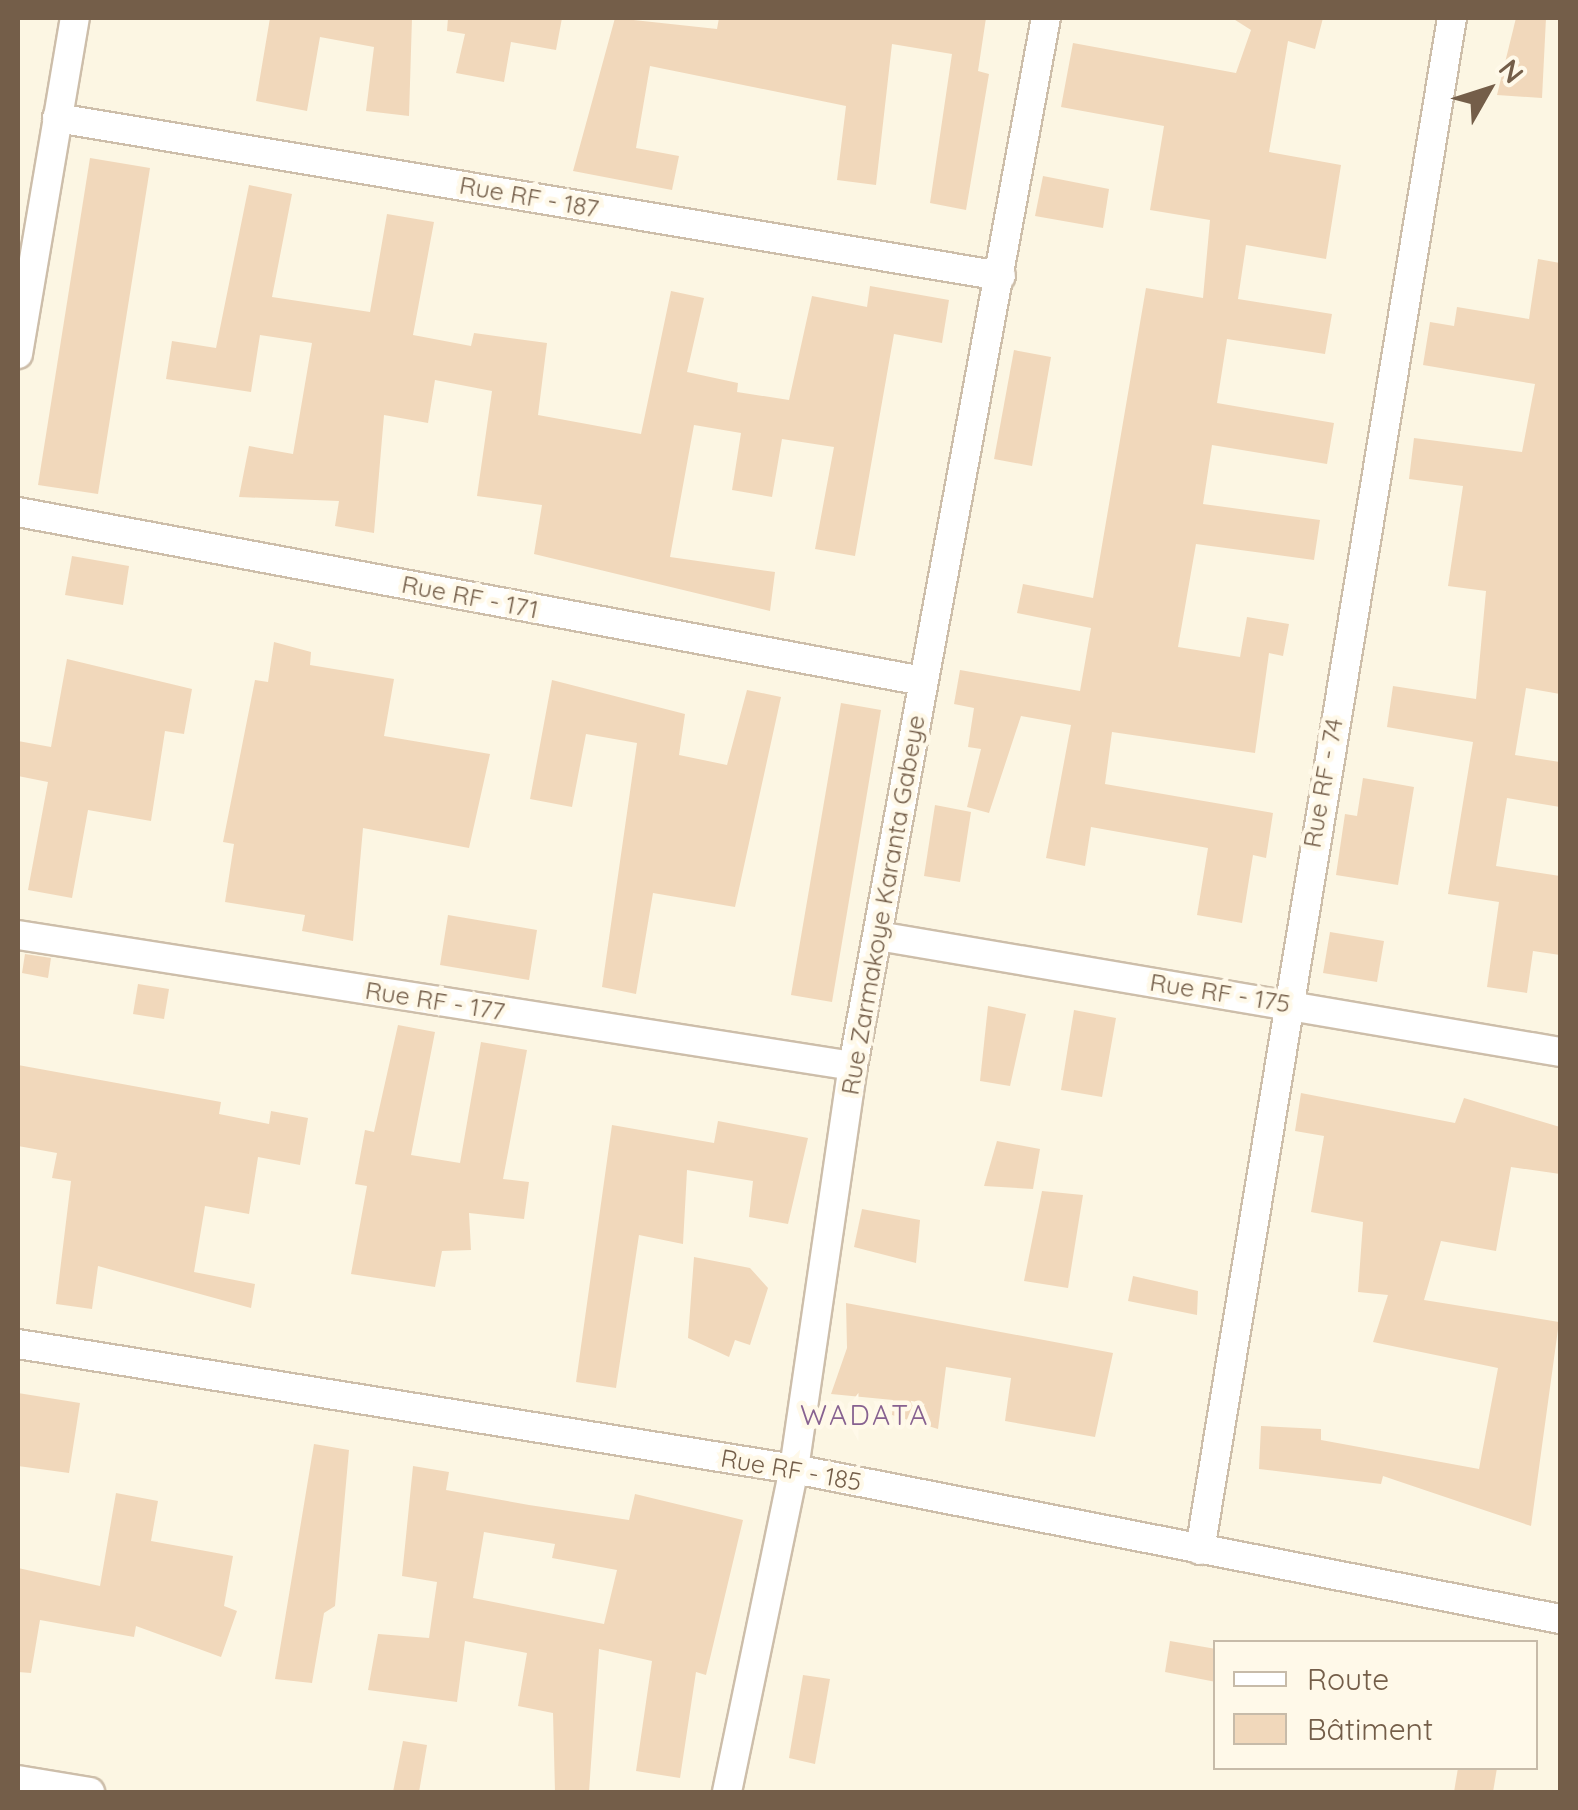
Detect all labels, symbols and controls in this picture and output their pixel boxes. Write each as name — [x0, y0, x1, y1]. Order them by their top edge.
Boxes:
north arrow — [1438, 40, 1538, 140]
text: N — [1492, 52, 1532, 90]
street label: Rue RF - 187 — [457, 170, 601, 224]
street label: Rue RF - 171 — [399, 569, 541, 625]
street label: Rue Zarmakoye Karanta Gabeye — [835, 713, 931, 1097]
street label: Rue RF - 74 — [1297, 716, 1349, 850]
street label: Rue RF - 175 — [1148, 967, 1292, 1019]
street label: Rue RF - 177 — [363, 975, 507, 1027]
district label: WADATA — [800, 1398, 930, 1432]
street label: Rue RF - 185 — [718, 1443, 864, 1497]
legend — [1213, 1640, 1538, 1770]
text: Route — [1307, 1660, 1389, 1698]
text: Bâtiment — [1307, 1710, 1433, 1748]

